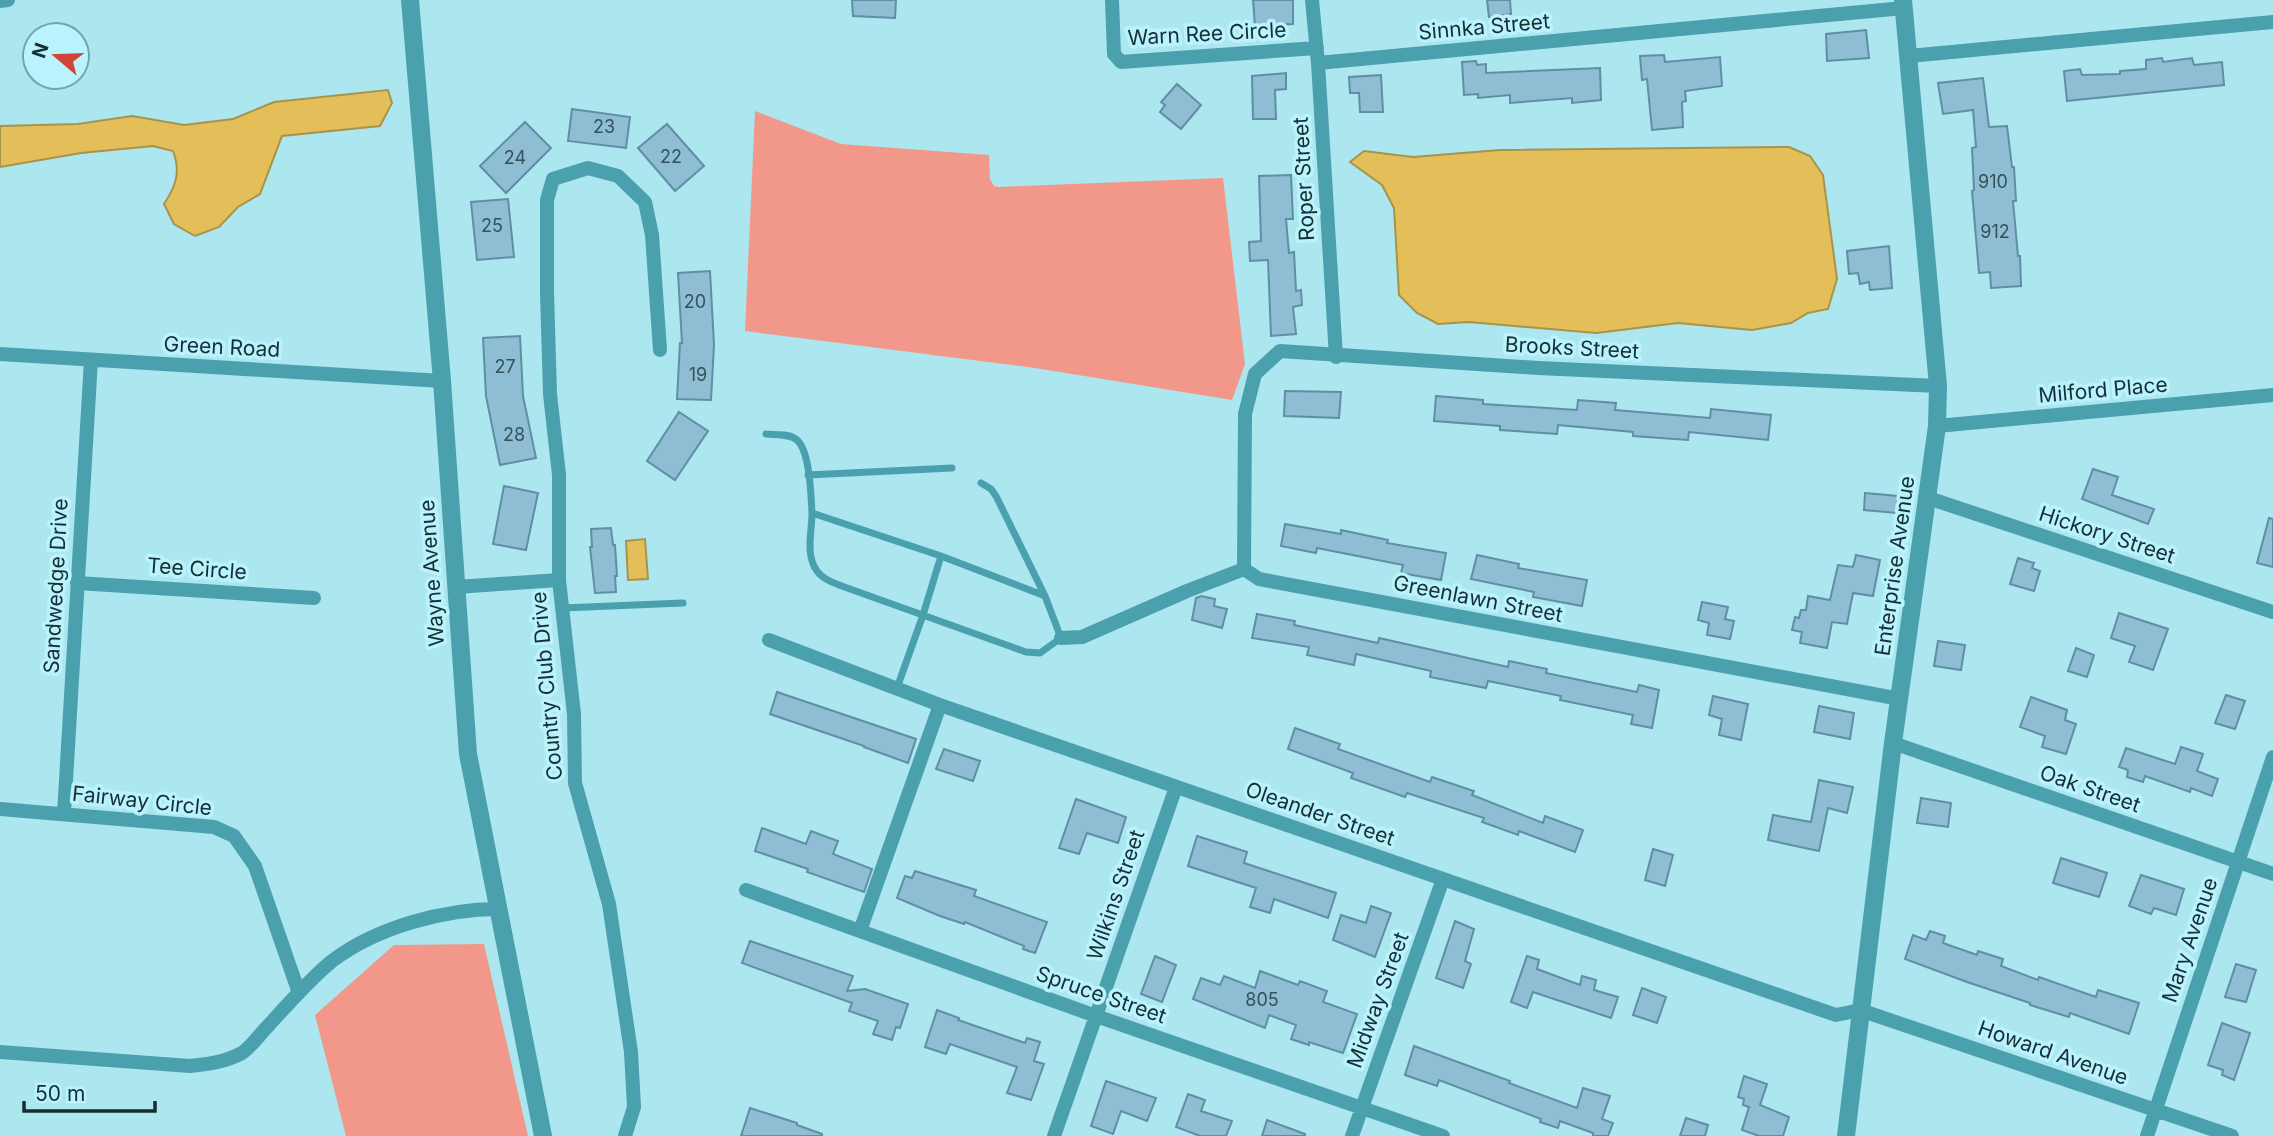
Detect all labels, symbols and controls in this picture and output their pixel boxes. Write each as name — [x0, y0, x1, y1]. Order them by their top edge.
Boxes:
street label: Sinnka Street — [1417, 8, 1551, 45]
street label: Warn Ree Circle — [1127, 17, 1287, 50]
north arrow — [21, 21, 91, 91]
text: N — [27, 40, 54, 61]
house number: 23 — [593, 116, 615, 137]
street label: Roper Street — [1288, 116, 1319, 242]
house number: 22 — [660, 146, 682, 167]
house number: 24 — [504, 147, 526, 168]
house number: 910 — [1978, 171, 2008, 192]
house number: 25 — [481, 215, 503, 236]
house number: 912 — [1980, 221, 2010, 242]
house number: 20 — [684, 291, 706, 312]
street label: Green Road — [163, 331, 281, 362]
street label: Brooks Street — [1504, 332, 1640, 364]
house number: 27 — [494, 356, 516, 377]
house number: 19 — [689, 364, 707, 385]
street label: Milford Place — [2037, 371, 2169, 408]
house number: 28 — [503, 424, 525, 445]
street label: Enterprise Avenue — [1870, 474, 1920, 657]
street label: Sandwedge Drive — [38, 498, 73, 674]
street label: Wayne Avenue — [414, 499, 449, 647]
street label: Hickory Street — [2036, 501, 2178, 568]
street label: Tee Circle — [146, 553, 248, 584]
street label: Greenlawn Street — [1391, 570, 1565, 627]
street label: Country Club Drive — [526, 591, 567, 781]
street label: Oak Street — [2037, 760, 2144, 817]
street label: Oleander Street — [1242, 776, 1398, 851]
street label: Fairway Circle — [71, 781, 213, 820]
street label: Wilkins Street — [1082, 826, 1150, 963]
street label: Mary Avenue — [2156, 874, 2223, 1006]
street label: Midway Street — [1341, 928, 1414, 1071]
street label: Spruce Street — [1033, 961, 1170, 1029]
house number: 805 — [1245, 989, 1279, 1010]
street label: Howard Avenue — [1975, 1015, 2131, 1090]
scale bar — [24, 1070, 156, 1114]
text: 50 m — [35, 1081, 85, 1106]

